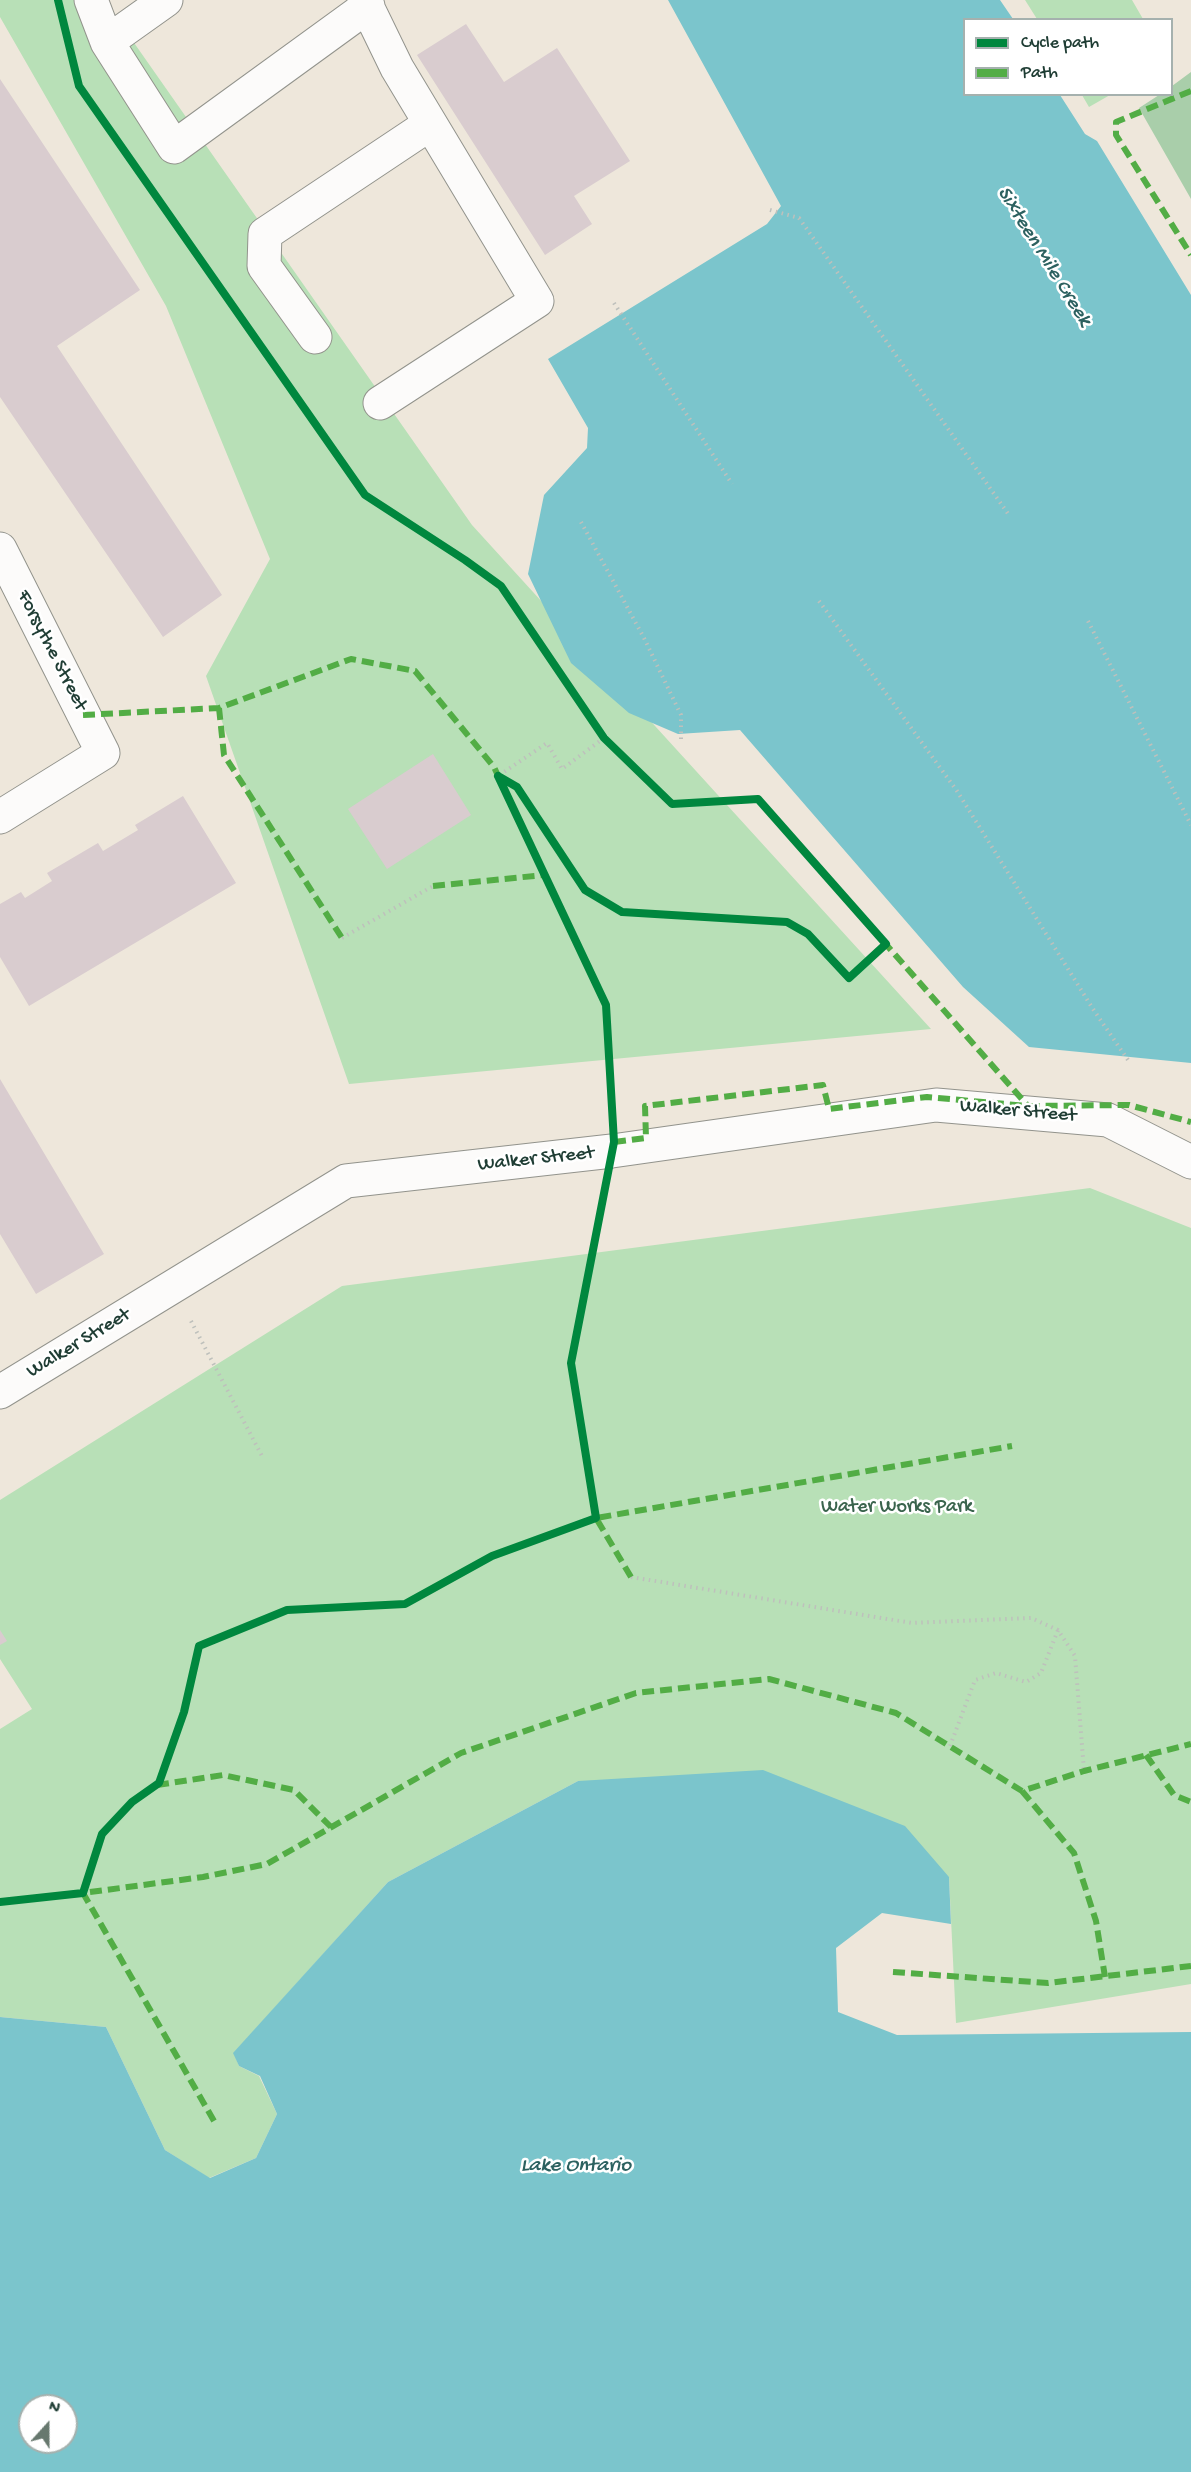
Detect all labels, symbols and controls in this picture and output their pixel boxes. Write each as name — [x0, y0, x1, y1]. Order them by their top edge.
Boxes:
legend — [963, 18, 1173, 96]
text: Cycle path — [1021, 33, 1099, 54]
text: Path — [1021, 63, 1058, 84]
water label: Sixteen Mile Creek — [990, 183, 1096, 331]
street label: Forsythe Street — [10, 587, 92, 715]
street label: Walker Street — [959, 1095, 1077, 1129]
street label: Walker Street — [477, 1142, 595, 1178]
street label: Walker Street — [23, 1304, 135, 1384]
park label: Water Works Park — [821, 1496, 973, 1520]
water label: Lake Ontario — [521, 2154, 631, 2180]
north arrow — [18, 2394, 78, 2454]
text: N — [46, 2398, 62, 2419]

